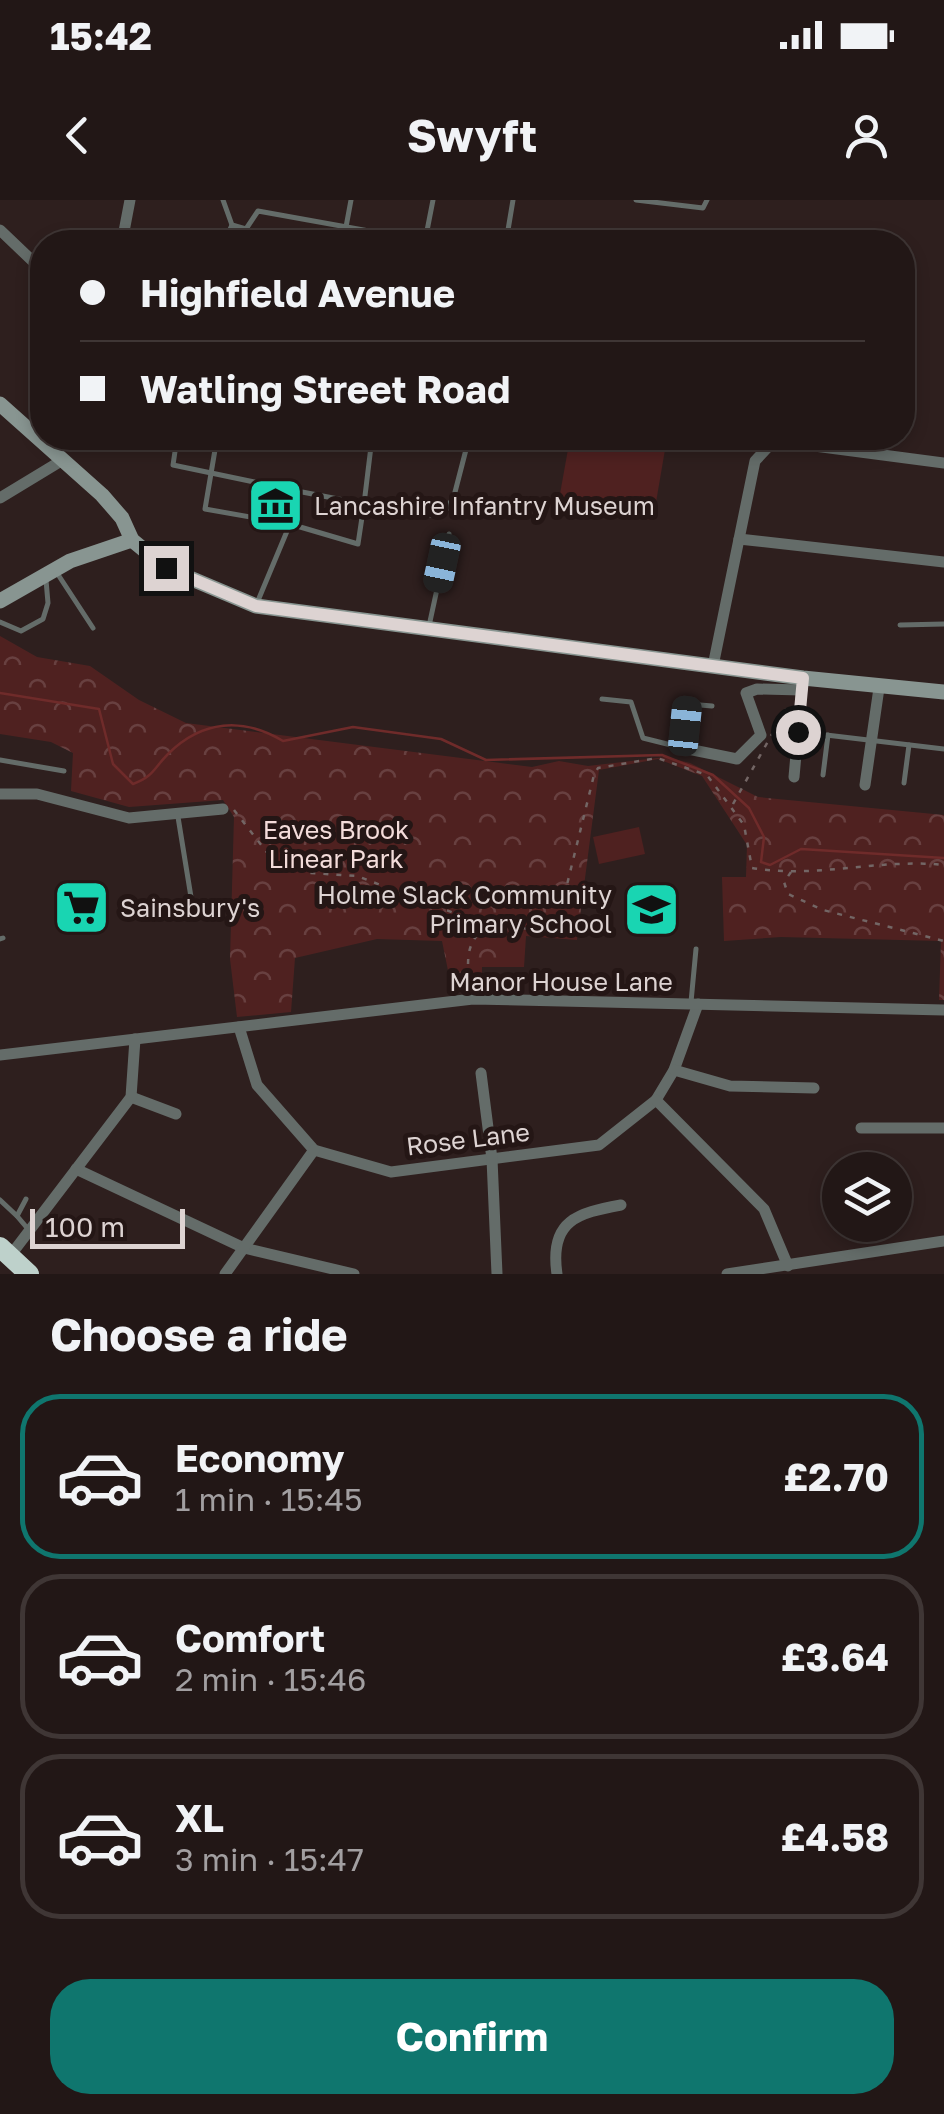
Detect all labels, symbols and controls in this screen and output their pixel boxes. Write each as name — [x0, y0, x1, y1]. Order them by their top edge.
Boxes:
text: 15:42 — [50, 13, 152, 58]
icon: back — [50, 108, 105, 163]
text: Swyft — [407, 108, 537, 162]
icon: person — [839, 108, 894, 163]
text: Highfield Avenue — [140, 270, 455, 315]
text: Watling Street Road — [140, 366, 510, 411]
museum icon: Lancashire Infantry Museum — [245, 476, 305, 536]
place label: Lancashire Infantry Museum — [314, 490, 655, 521]
car — [421, 531, 463, 595]
route end — [144, 546, 189, 591]
car — [667, 695, 703, 757]
route start — [776, 710, 821, 755]
park label: Eaves Brook Linear Park — [263, 814, 409, 874]
supermarket icon: Sainsbury's — [51, 878, 111, 938]
place label: Holme Slack Community Primary School — [317, 879, 612, 939]
school or university icon: Holme Slack Community Primary School — [621, 879, 681, 939]
place label: Sainsbury's — [120, 892, 260, 923]
street label: Manor House Lane — [449, 966, 673, 997]
street label: Rose Lane — [404, 1116, 531, 1161]
map controls — [822, 1152, 912, 1242]
button: layers — [822, 1152, 912, 1242]
scale bar — [30, 1204, 185, 1248]
text: 100 m — [45, 1210, 125, 1243]
text: Choose a ride — [50, 1307, 348, 1361]
icon: car — [55, 1432, 145, 1522]
text: Economy — [175, 1435, 344, 1480]
text: £2.70 — [783, 1454, 889, 1499]
text: 1 min · 15:45 — [175, 1480, 362, 1518]
icon: car — [55, 1612, 145, 1702]
text: Comfort — [175, 1615, 325, 1660]
text: £3.64 — [781, 1634, 889, 1679]
text: 2 min · 15:46 — [175, 1660, 366, 1698]
icon: car — [55, 1792, 145, 1882]
text: XL — [175, 1795, 224, 1840]
text: £4.58 — [781, 1814, 889, 1859]
text: 3 min · 15:47 — [175, 1840, 364, 1878]
button: Confirm — [50, 1979, 894, 2094]

